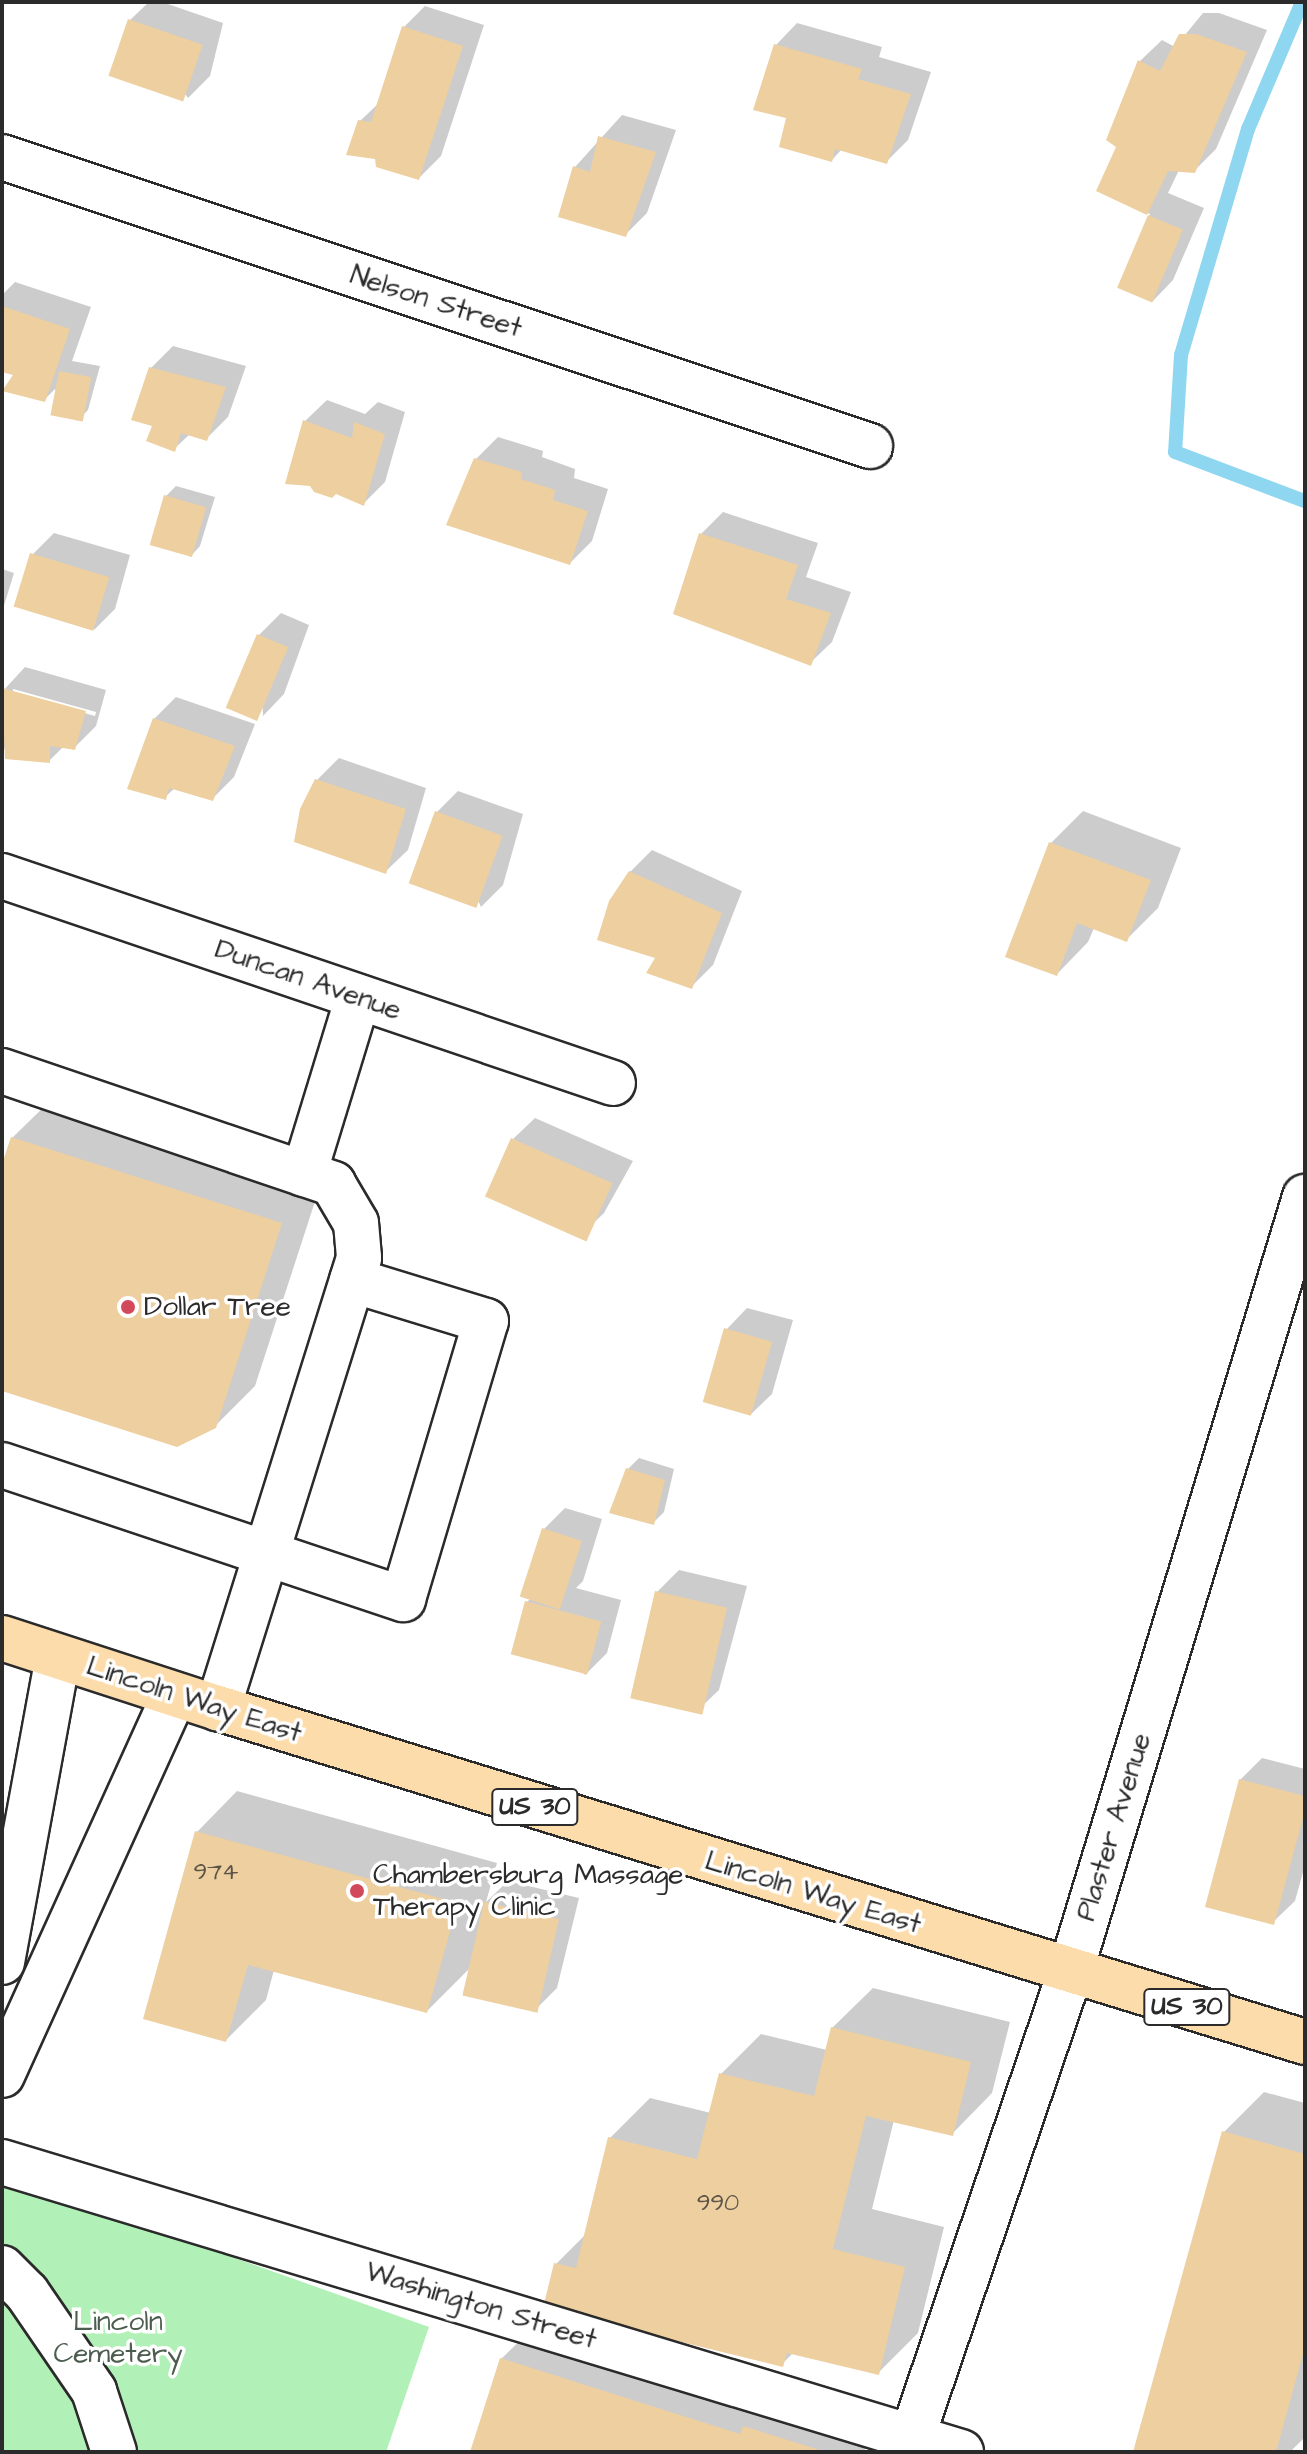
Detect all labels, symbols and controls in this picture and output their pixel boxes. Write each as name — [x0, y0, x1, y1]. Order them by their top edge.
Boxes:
street label: Nelson Street — [346, 258, 526, 346]
street label: Duncan Avenue — [211, 932, 405, 1028]
place label: Dollar Tree — [144, 1290, 291, 1324]
marker: Dollar Tree — [119, 1298, 137, 1316]
street label: Lincoln Way East — [82, 1649, 306, 1751]
street label: Plaster Avenue — [1069, 1729, 1159, 1925]
road number: US 30 — [491, 1785, 579, 1829]
street label: Lincoln Way East — [701, 1844, 925, 1942]
place label: Chambersburg Massage Therapy Clinic — [373, 1858, 683, 1924]
house number: 974 — [194, 1859, 238, 1887]
marker: Chambersburg Massage Therapy Clinic — [348, 1882, 366, 1900]
road number: US 30 — [1143, 1985, 1231, 2029]
house number: 990 — [697, 2190, 739, 2218]
street label: Washington Street — [361, 2255, 601, 2357]
park label: Lincoln Cemetery — [53, 2305, 183, 2371]

